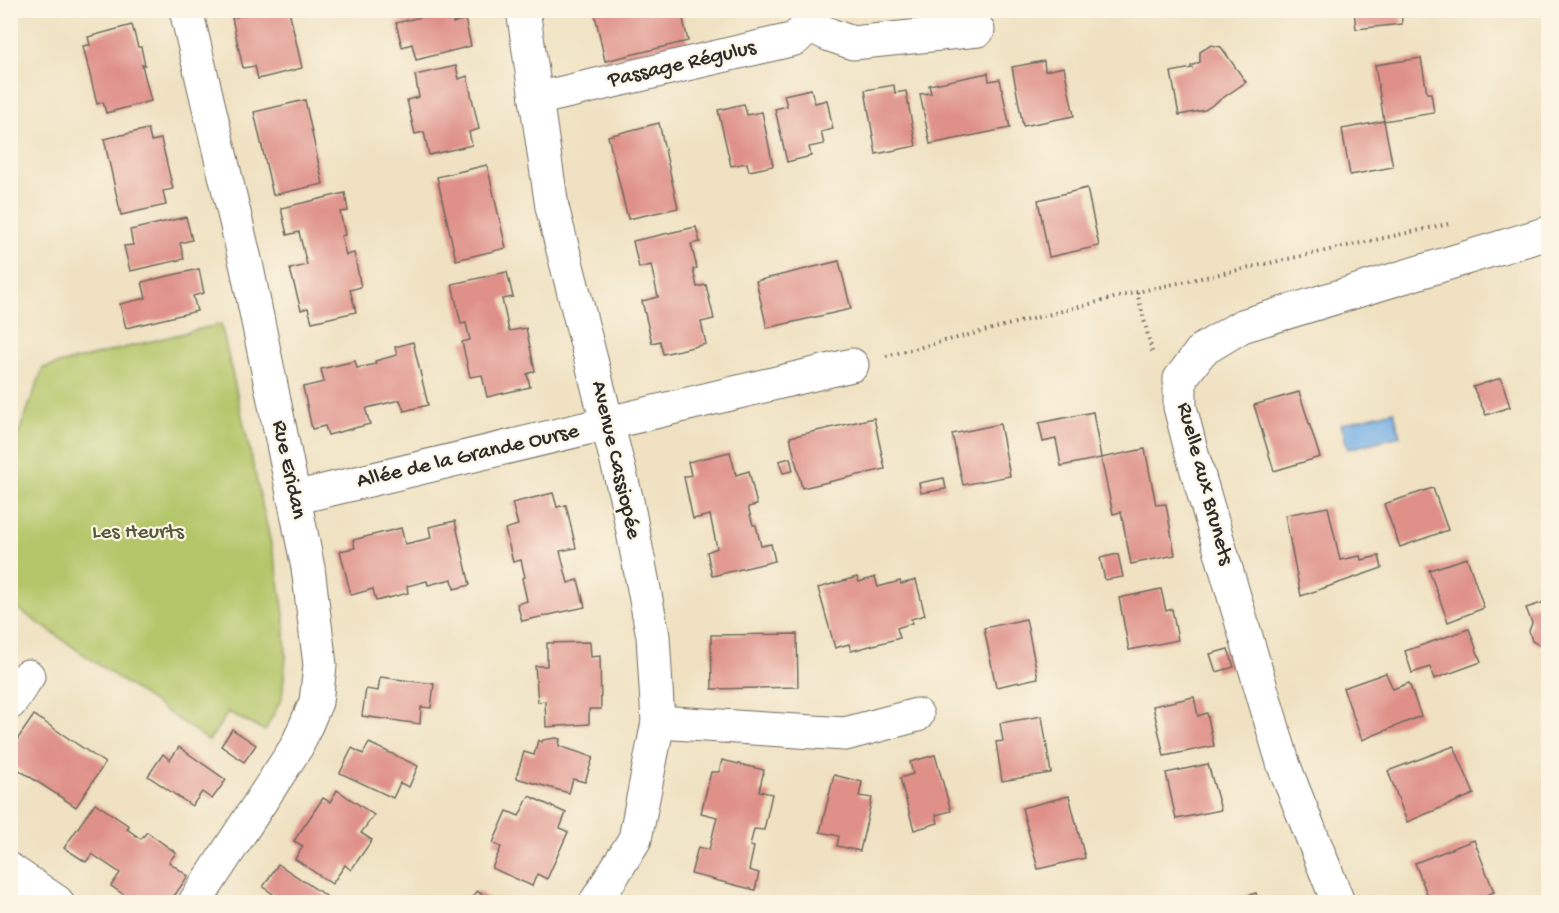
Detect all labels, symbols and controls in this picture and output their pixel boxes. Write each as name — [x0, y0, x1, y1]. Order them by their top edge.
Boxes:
street label: Passage Régulus — [605, 35, 759, 95]
street label: Avenue Cassiopée — [584, 378, 646, 542]
street label: Ruelle aux Brunets — [1170, 400, 1238, 569]
street label: Rue Eridan — [265, 418, 311, 522]
street label: Allée de la Grande Ourse — [355, 419, 582, 495]
park label: Les Heurts — [92, 520, 185, 546]

